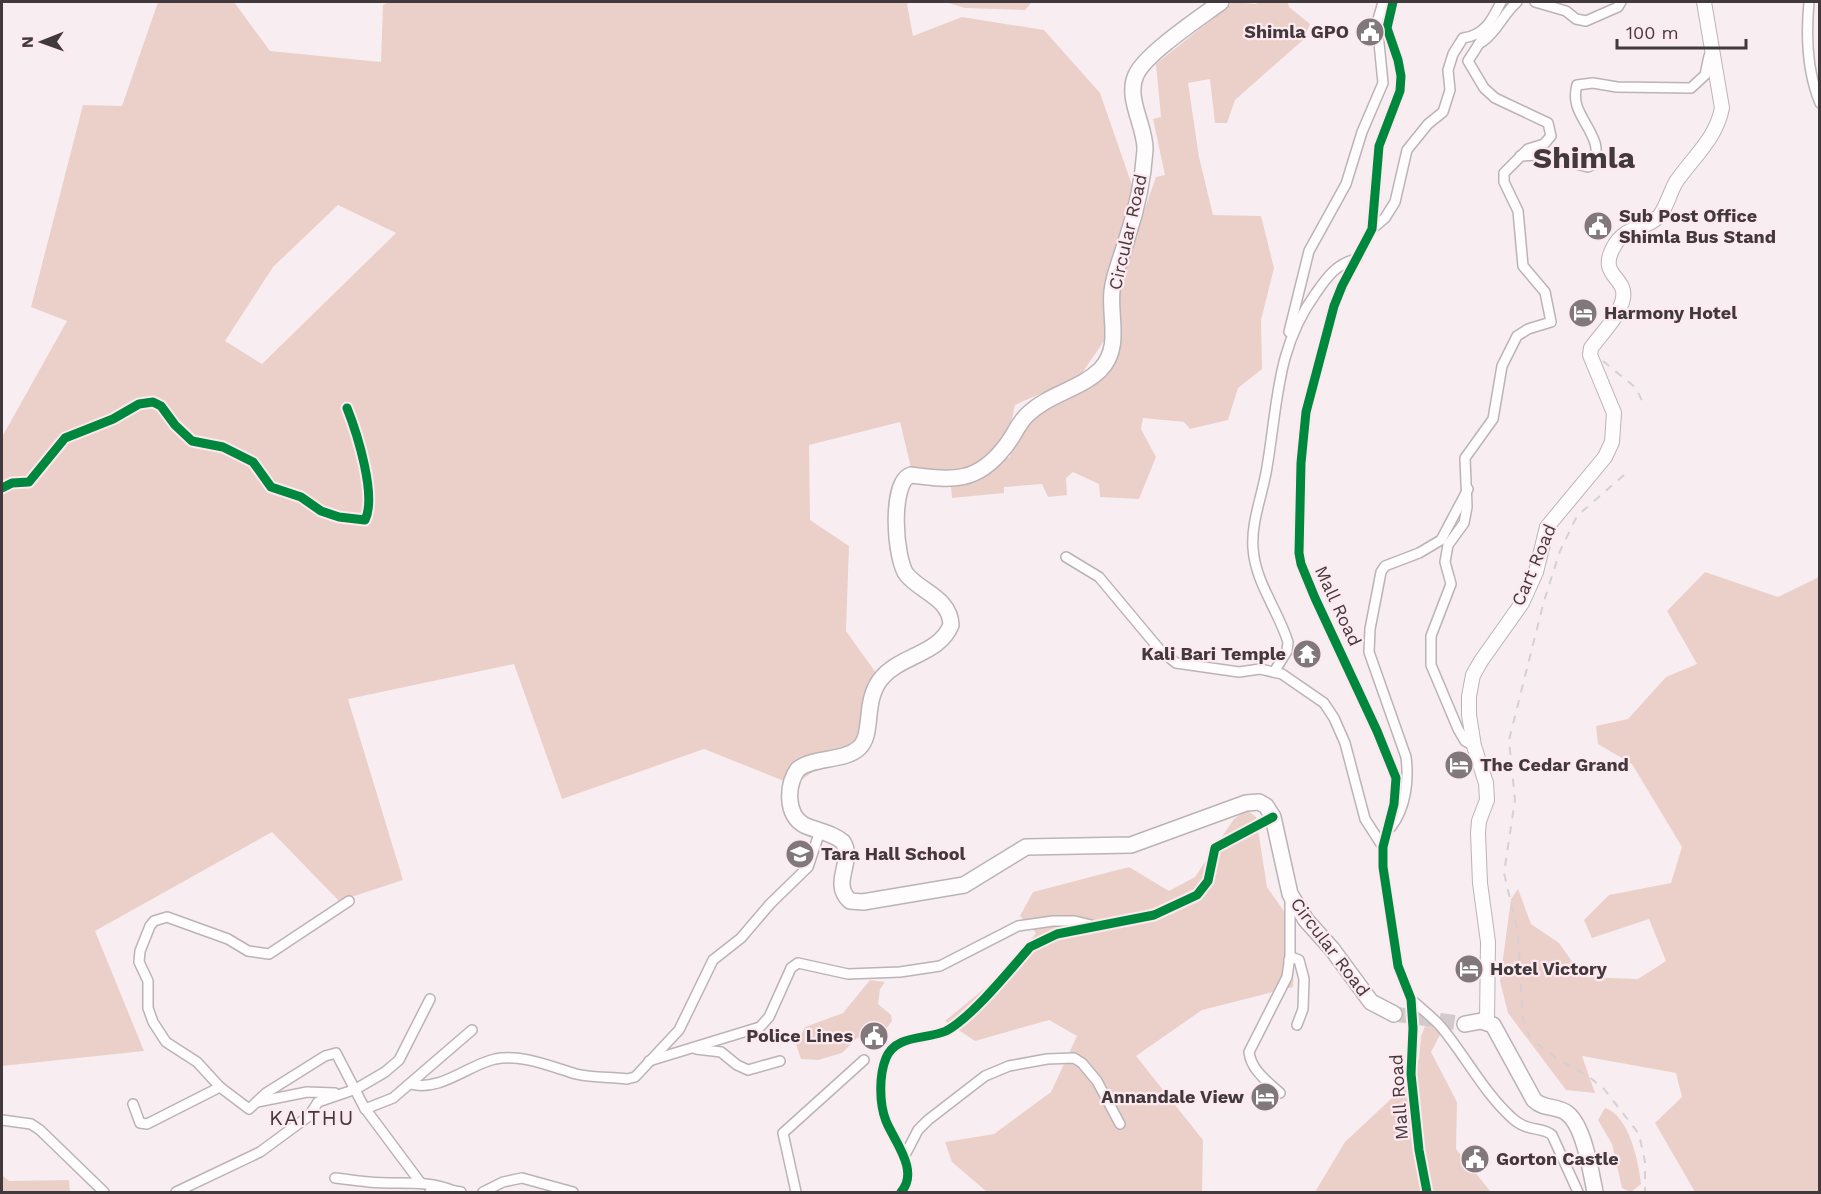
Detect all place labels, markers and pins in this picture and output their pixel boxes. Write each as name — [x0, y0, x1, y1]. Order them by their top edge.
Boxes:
public building icon: Shimla GPO — [1354, 16, 1386, 48]
place label: Shimla GPO — [1244, 21, 1349, 42]
place label: Sub Post Office Shimla Bus Stand — [1619, 205, 1776, 247]
public building icon: Sub Post Office Shimla Bus Stand — [1582, 210, 1614, 242]
hotel icon: Harmony Hotel — [1567, 297, 1599, 329]
place label: Harmony Hotel — [1604, 302, 1737, 323]
temple icon: Kali Bari Temple — [1291, 638, 1323, 670]
place label: Kali Bari Temple — [1141, 643, 1286, 664]
hotel icon: The Cedar Grand — [1443, 749, 1475, 781]
place label: The Cedar Grand — [1480, 754, 1629, 775]
school or university icon: Tara Hall School — [784, 838, 816, 870]
place label: Tara Hall School — [821, 843, 966, 864]
hotel icon: Hotel Victory — [1453, 953, 1485, 985]
place label: Hotel Victory — [1490, 958, 1608, 979]
public building icon: Police Lines — [858, 1020, 890, 1052]
place label: Police Lines — [746, 1025, 853, 1046]
hotel icon: Annandale View — [1249, 1081, 1281, 1113]
place label: Annandale View — [1101, 1086, 1245, 1107]
public building icon: Gorton Castle — [1459, 1143, 1491, 1175]
place label: Gorton Castle — [1496, 1148, 1619, 1169]

